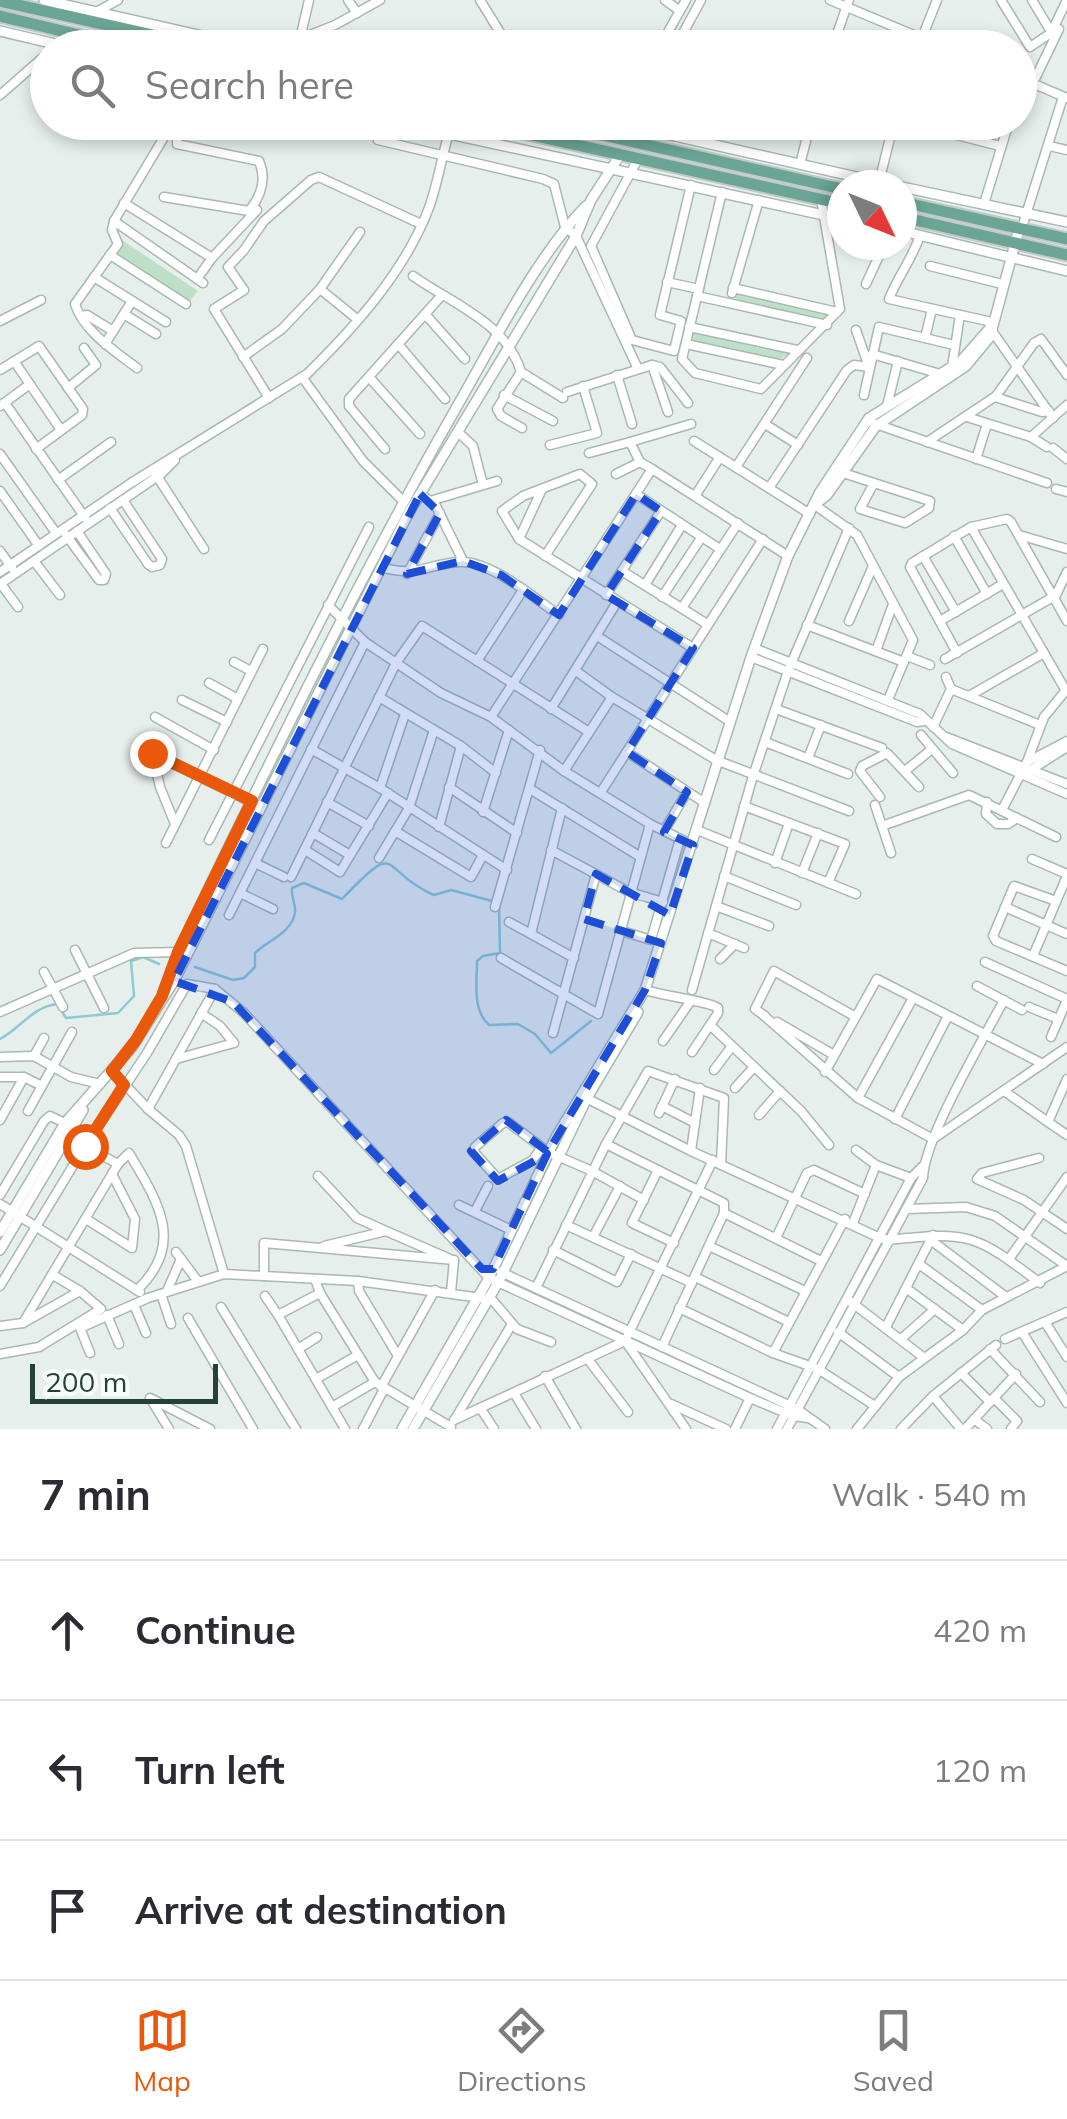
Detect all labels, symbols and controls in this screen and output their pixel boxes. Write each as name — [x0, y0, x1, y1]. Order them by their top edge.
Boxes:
search box — [30, 30, 1037, 140]
icon: search — [65, 58, 120, 113]
text: Search here — [145, 61, 354, 109]
north arrow — [827, 170, 917, 260]
route end — [130, 731, 176, 777]
route start — [63, 1124, 109, 1170]
scale bar — [30, 1359, 218, 1404]
text: 200 m — [45, 1364, 127, 1399]
text: 7 min — [40, 1468, 151, 1521]
text: Walk · 540 m — [832, 1474, 1027, 1514]
icon: ahead — [40, 1603, 95, 1658]
text: Continue — [135, 1606, 296, 1654]
text: 420 m — [933, 1610, 1027, 1650]
icon: left — [40, 1743, 95, 1798]
text: Turn left — [135, 1746, 285, 1794]
text: 120 m — [933, 1750, 1027, 1790]
icon: arrive — [40, 1883, 95, 1938]
text: Arrive at destination — [135, 1886, 507, 1934]
tab: Map — [133, 2003, 191, 2098]
tab: Directions — [457, 2003, 587, 2098]
tab: Saved — [853, 2003, 934, 2098]

